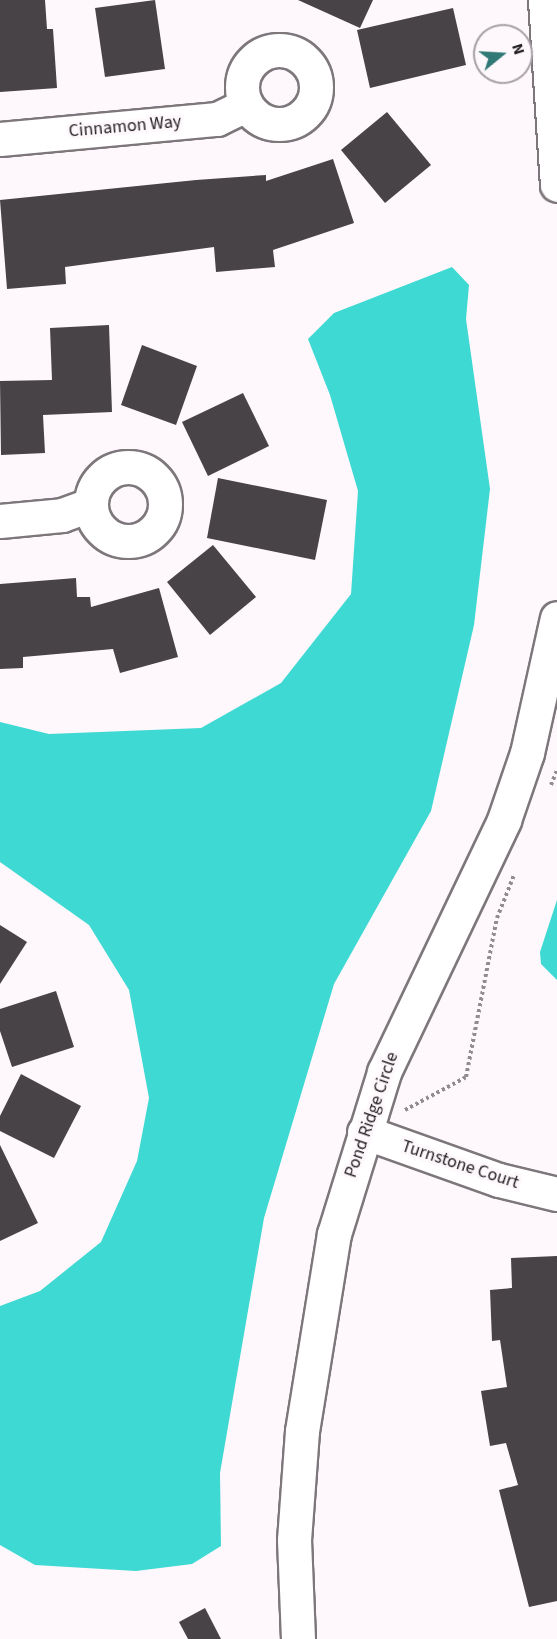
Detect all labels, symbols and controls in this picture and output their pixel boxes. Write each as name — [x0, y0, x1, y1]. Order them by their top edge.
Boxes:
north arrow — [473, 24, 533, 84]
text: N — [506, 41, 530, 58]
street label: Cinnamon Way — [68, 111, 182, 143]
street label: Pond Ridge Circle — [340, 1049, 404, 1181]
street label: Turnstone Court — [399, 1136, 521, 1194]

